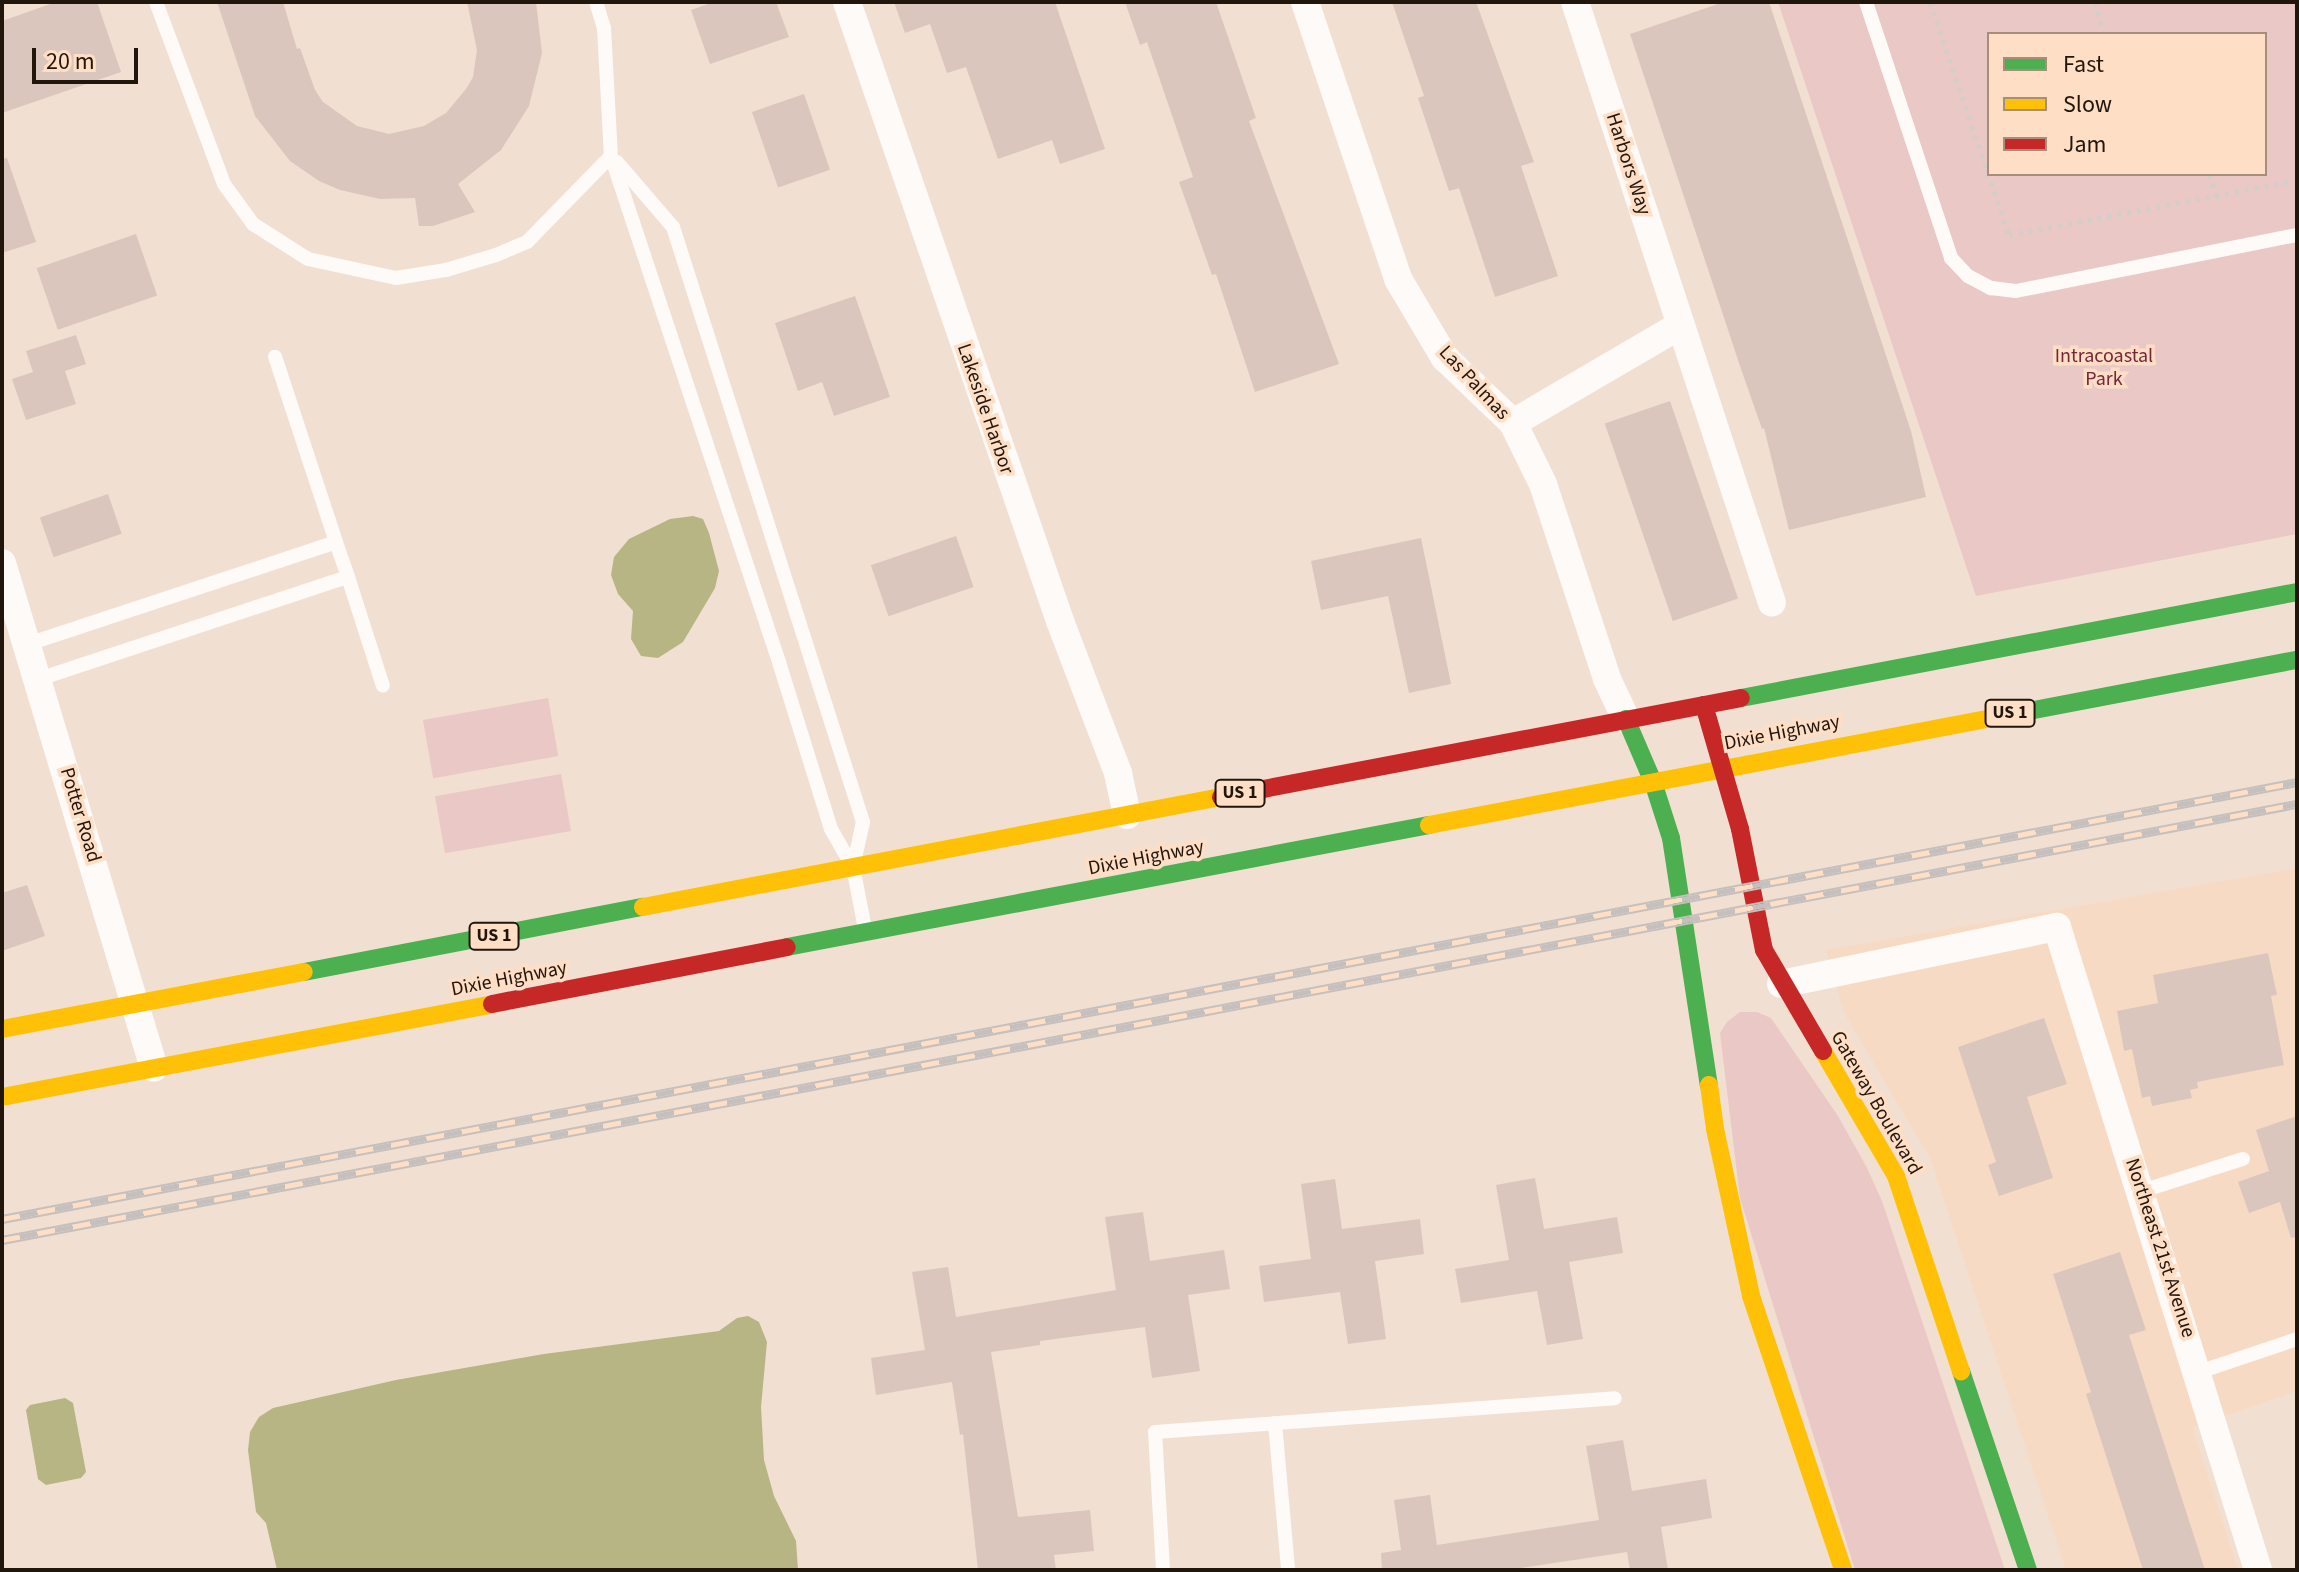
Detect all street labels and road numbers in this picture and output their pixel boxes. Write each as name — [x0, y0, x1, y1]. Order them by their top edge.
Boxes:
street label: Harbors Way — [1600, 110, 1656, 218]
street label: Lakeside Harbor — [951, 341, 1019, 477]
street label: Las Palmas — [1434, 341, 1514, 425]
road number: US 1 — [1984, 699, 2036, 727]
street label: Dixie Highway — [1722, 710, 1842, 756]
street label: Potter Road — [54, 765, 106, 865]
road number: US 1 — [1214, 779, 1266, 807]
street label: Dixie Highway — [1086, 835, 1206, 881]
road number: US 1 — [468, 922, 520, 950]
street label: Dixie Highway — [449, 956, 569, 1002]
street label: Gateway Boulevard — [1825, 1027, 1927, 1179]
street label: Northeast 21st Avenue — [2120, 1155, 2200, 1341]

